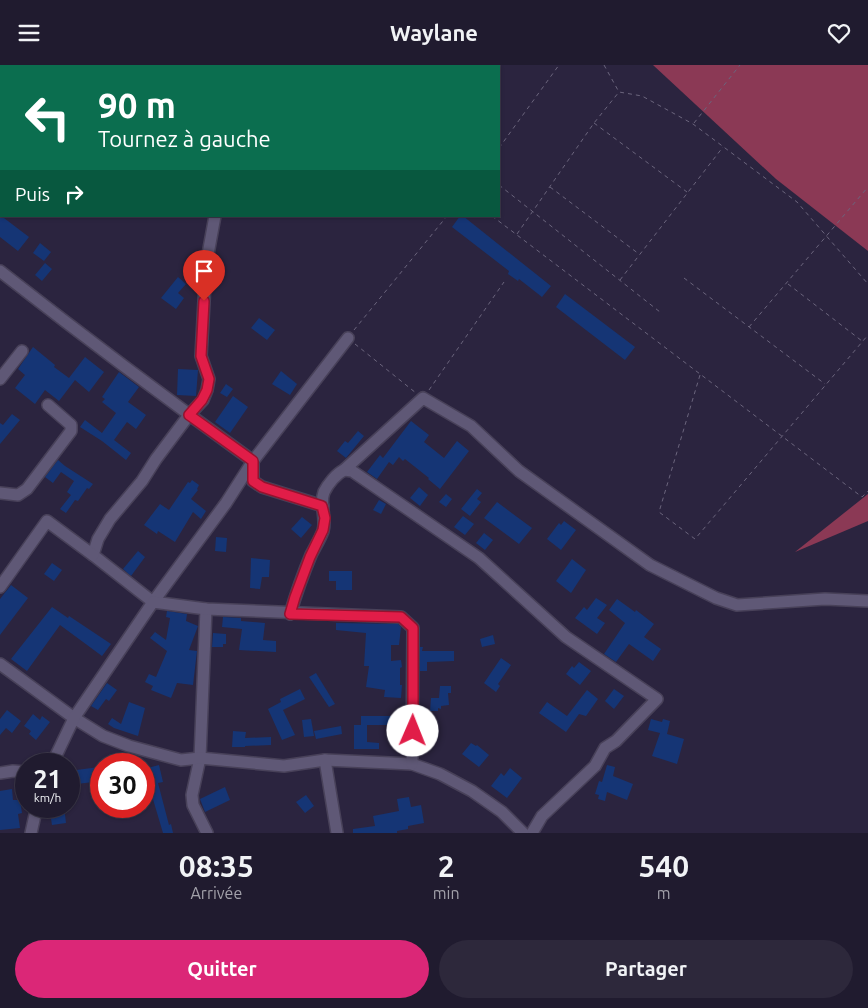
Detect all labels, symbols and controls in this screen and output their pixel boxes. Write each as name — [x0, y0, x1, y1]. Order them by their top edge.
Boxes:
icon: menu — [15, 19, 43, 47]
icon: heart — [825, 19, 853, 47]
text: Waylane — [390, 20, 478, 45]
icon: left — [15, 85, 80, 150]
text: 90 m — [98, 85, 176, 125]
text: Tournez à gauche — [98, 126, 271, 151]
icon: right — [60, 180, 88, 208]
text: Puis — [15, 183, 50, 205]
pin — [183, 250, 225, 301]
icon: arrive — [190, 257, 218, 285]
position arrow — [386, 704, 438, 756]
speed limit sign: 30 — [90, 753, 155, 818]
text: 21 — [33, 765, 62, 793]
text: km/h — [34, 791, 61, 804]
text: 08:35 — [179, 849, 254, 883]
text: 2 — [438, 849, 455, 883]
text: 540 — [638, 849, 689, 883]
text: Arrivée — [190, 884, 242, 902]
text: min — [433, 884, 460, 902]
text: m — [657, 884, 671, 902]
button: Quitter — [15, 940, 429, 998]
button: Partager — [439, 940, 853, 998]

